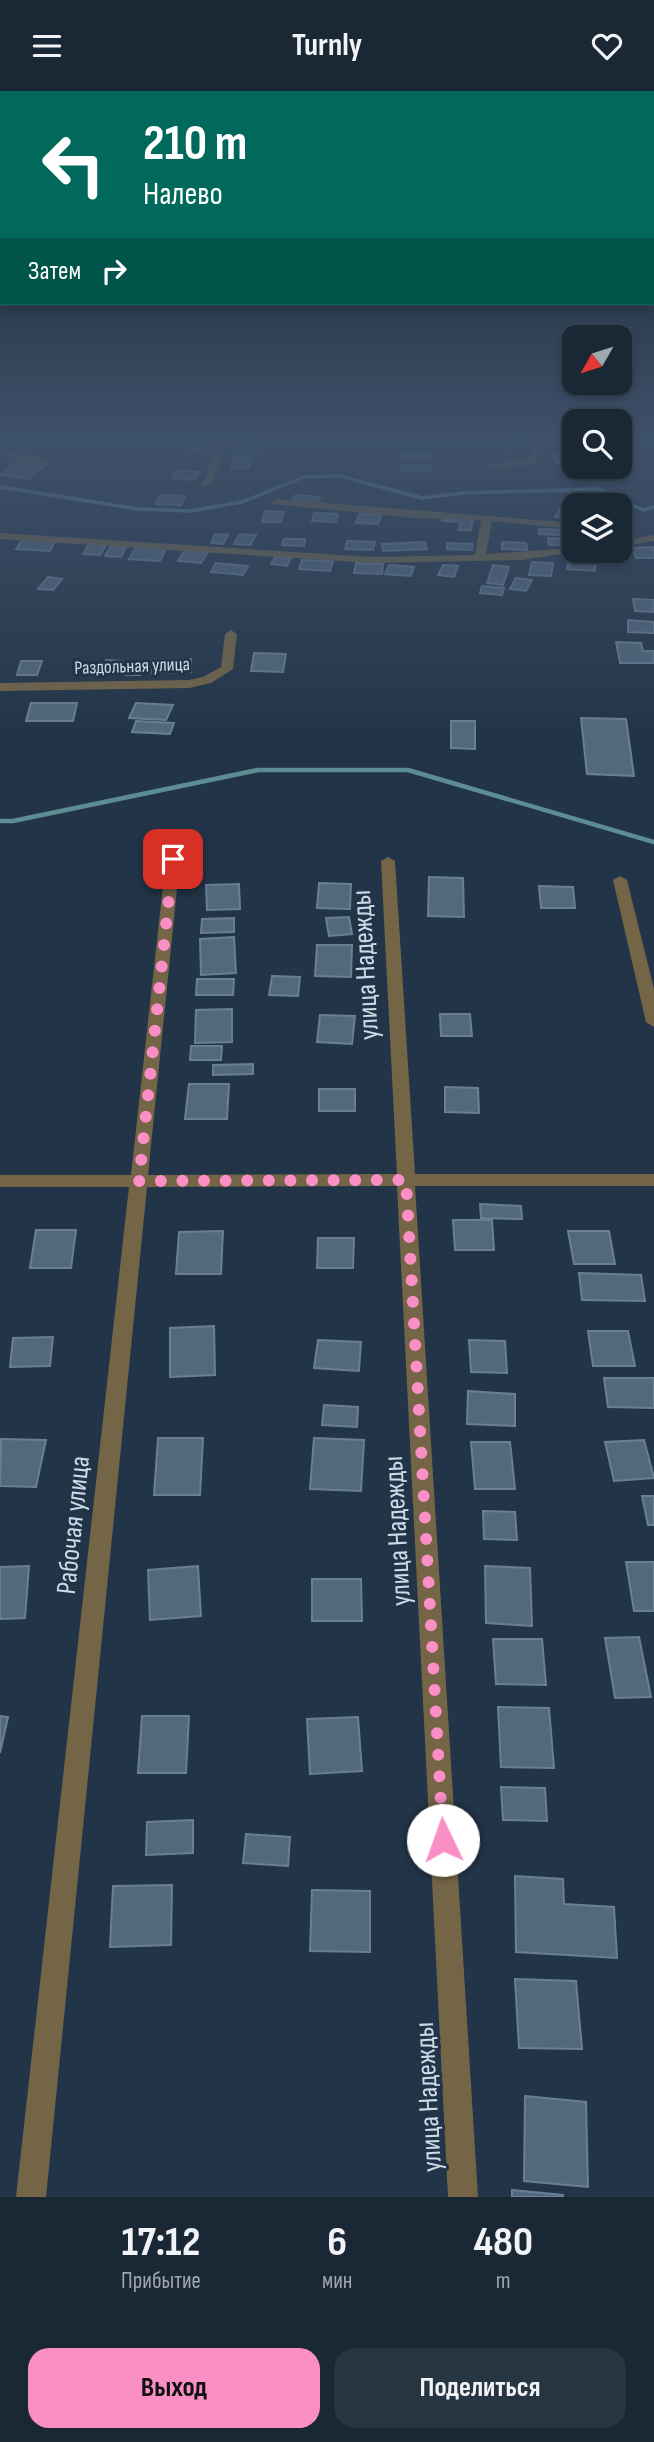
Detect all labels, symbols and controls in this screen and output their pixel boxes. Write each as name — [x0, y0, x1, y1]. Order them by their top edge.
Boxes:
text: Turnly — [292, 26, 362, 65]
icon: menu — [28, 27, 66, 65]
icon: heart — [588, 27, 626, 65]
text: 210 m — [143, 115, 247, 174]
icon: left — [28, 119, 119, 210]
text: Налево — [143, 175, 223, 214]
icon: right — [95, 252, 133, 290]
text: Затем — [28, 256, 81, 287]
north arrow — [562, 325, 632, 395]
map controls — [562, 325, 632, 563]
button: search — [562, 409, 632, 479]
button: layers — [562, 493, 632, 563]
street label: Раздольная улица — [74, 653, 190, 680]
pin — [143, 829, 203, 889]
icon: arrive — [154, 840, 192, 878]
street label: улица Надежды — [345, 889, 386, 1041]
street label: Рабочая улица — [50, 1455, 97, 1596]
street label: улица Надежды — [377, 1455, 418, 1607]
position arrow — [406, 1803, 480, 1877]
street label: улица Надежды — [408, 2021, 449, 2173]
text: 17:12 — [121, 2217, 200, 2268]
text: 6 — [327, 2217, 347, 2268]
text: 480 — [473, 2217, 533, 2268]
text: Прибытие — [121, 2267, 201, 2295]
text: мин — [322, 2267, 352, 2295]
text: m — [496, 2267, 511, 2295]
button: Выход — [28, 2348, 320, 2428]
button: Поделиться — [334, 2348, 626, 2428]

